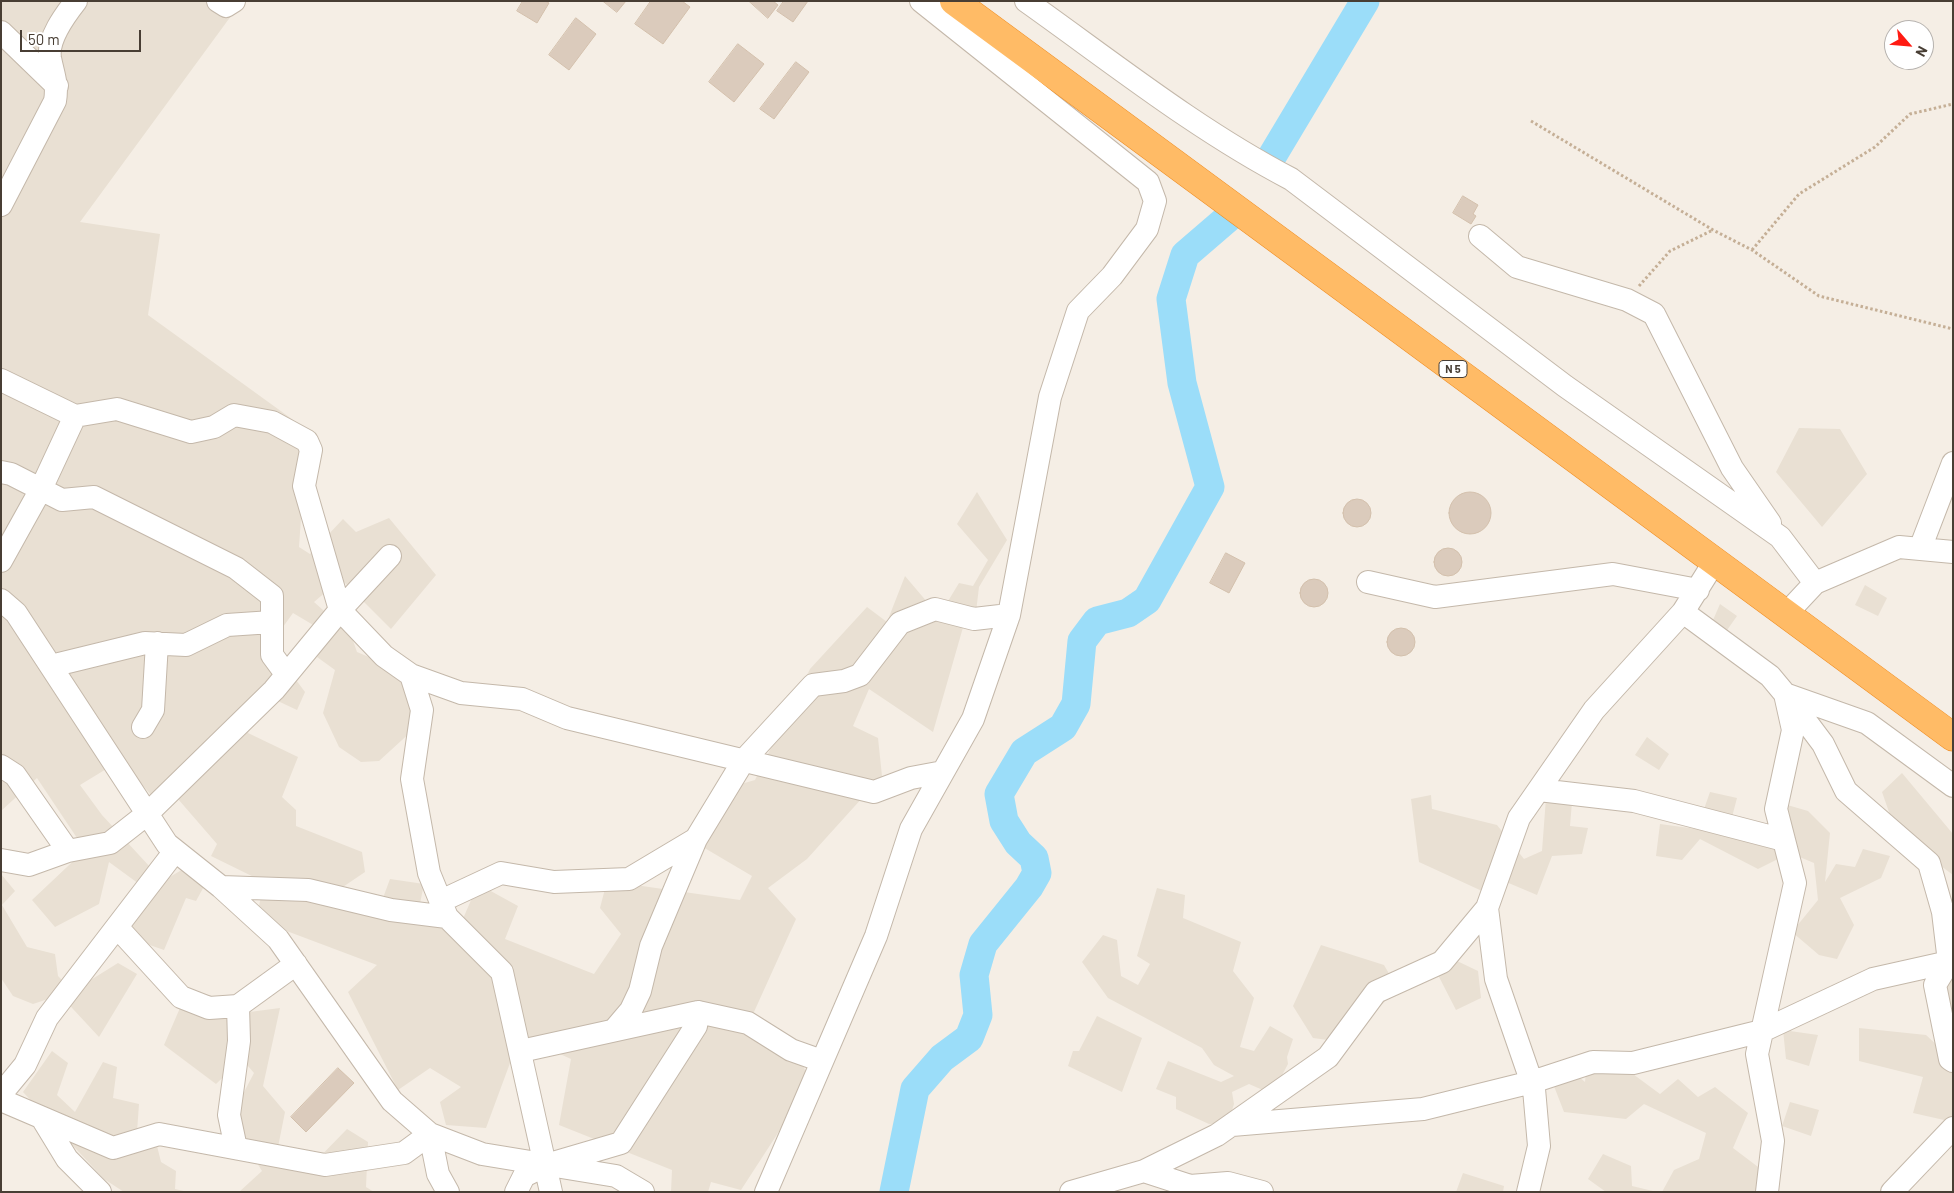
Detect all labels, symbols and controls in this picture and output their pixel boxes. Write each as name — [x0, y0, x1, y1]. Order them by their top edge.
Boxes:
scale bar — [22, 20, 144, 52]
north arrow — [1884, 20, 1934, 70]
text: 50 m — [28, 30, 60, 48]
text: N — [1912, 44, 1932, 60]
road number: N 5 — [1439, 360, 1467, 378]

